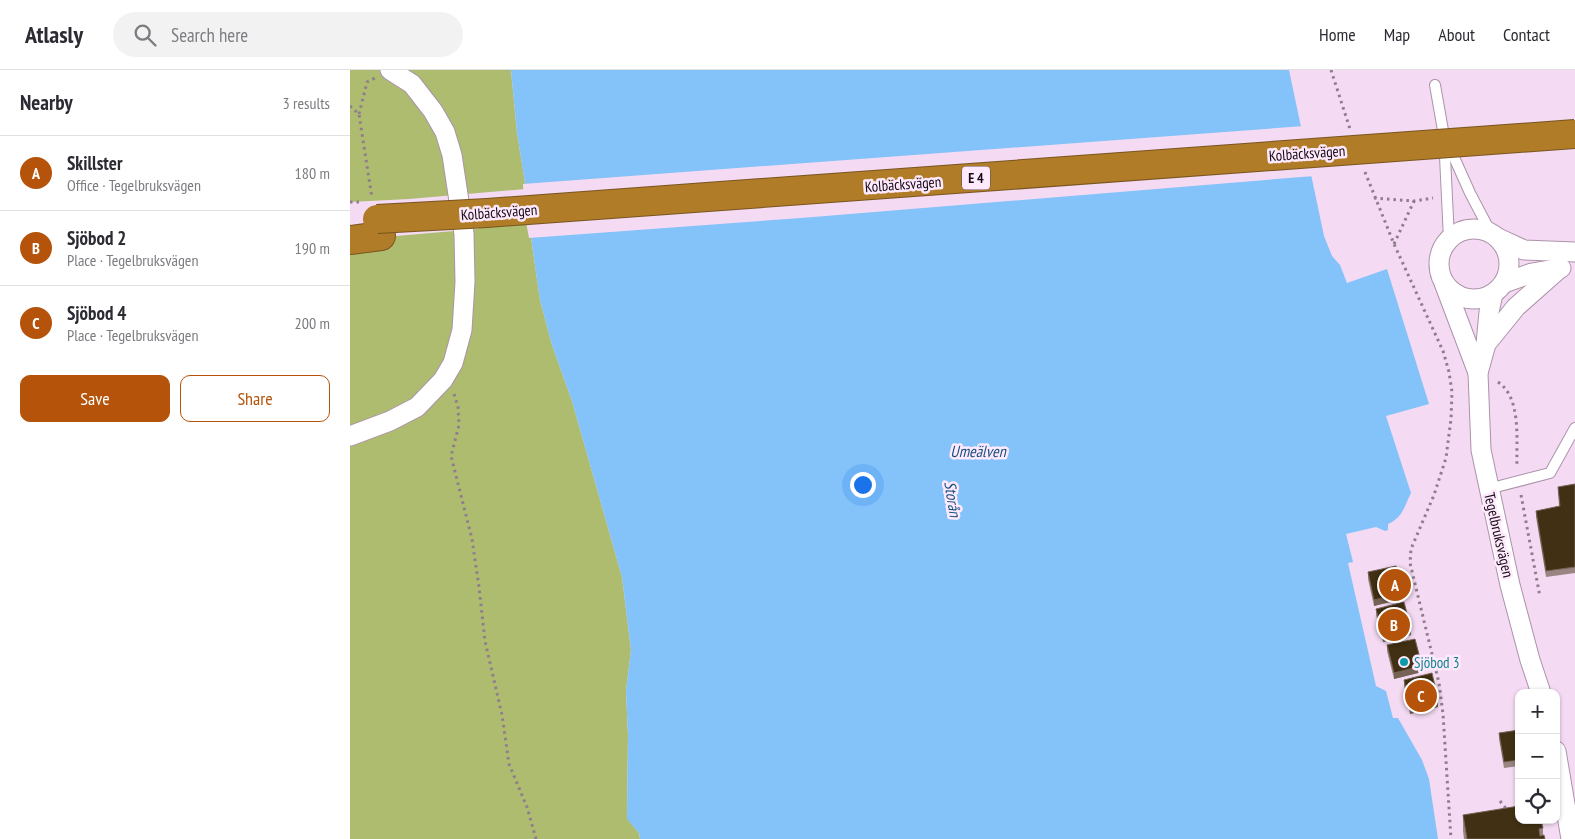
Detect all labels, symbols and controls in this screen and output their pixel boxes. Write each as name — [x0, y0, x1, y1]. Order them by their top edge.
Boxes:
search box — [113, 12, 463, 57]
text: Atlasly — [25, 19, 83, 50]
icon: search — [131, 21, 159, 49]
text: Search here — [171, 23, 248, 47]
text: Home — [1319, 23, 1356, 46]
text: Map — [1384, 23, 1410, 46]
text: About — [1438, 23, 1475, 46]
text: Contact — [1503, 23, 1550, 46]
text: Nearby — [20, 89, 73, 116]
text: 3 results — [283, 93, 330, 113]
street label: Kolbäcksvägen — [1268, 141, 1346, 165]
text: Skillster — [67, 151, 123, 175]
text: A — [32, 163, 40, 183]
text: 180 m — [295, 163, 330, 183]
road number: E 4 — [962, 166, 990, 190]
street label: Kolbäcksvägen — [864, 172, 942, 196]
text: Office · Tegelbruksvägen — [67, 175, 201, 195]
street label: Kolbäcksvägen — [460, 200, 538, 224]
text: Sjöbod 2 — [67, 226, 126, 250]
text: B — [32, 238, 40, 258]
text: 190 m — [295, 238, 330, 258]
text: Place · Tegelbruksvägen — [67, 250, 198, 270]
text: Sjöbod 4 — [67, 301, 126, 325]
text: C — [32, 313, 40, 333]
text: 200 m — [295, 313, 330, 333]
text: Place · Tegelbruksvägen — [67, 325, 198, 345]
button: Save — [20, 375, 170, 422]
button: Share — [180, 375, 330, 422]
water label: Umeälven — [950, 441, 1007, 461]
your location — [850, 472, 876, 498]
water label: Storån — [940, 480, 966, 519]
street label: Tegelbruksvägen — [1480, 491, 1518, 579]
pin: A — [1379, 566, 1411, 604]
pin: B — [1378, 606, 1410, 644]
place label: Sjöbod 3 — [1414, 653, 1460, 672]
marker: Sjöbod 3 — [1398, 656, 1410, 668]
pin: C — [1405, 677, 1437, 715]
map controls — [1515, 689, 1560, 824]
button: + — [1515, 689, 1560, 734]
button: − — [1515, 734, 1560, 779]
button: locate — [1515, 779, 1560, 824]

